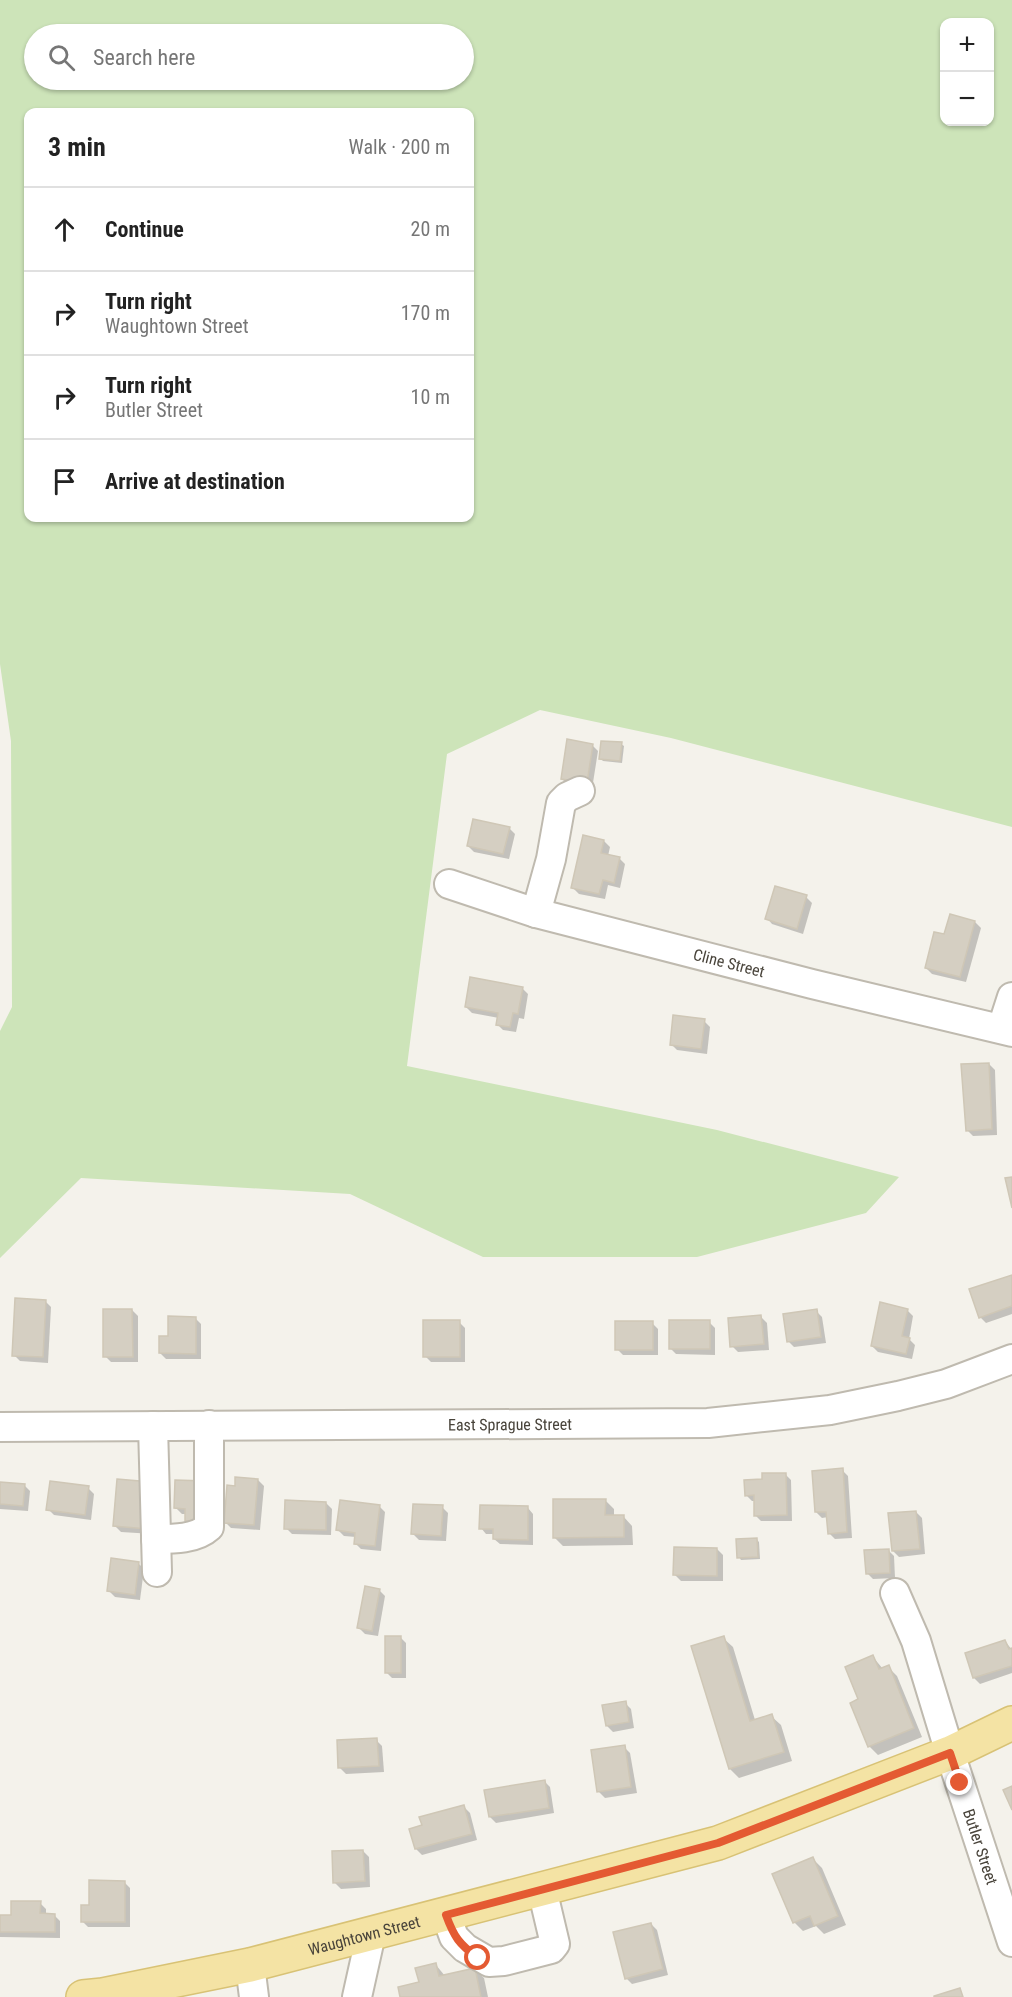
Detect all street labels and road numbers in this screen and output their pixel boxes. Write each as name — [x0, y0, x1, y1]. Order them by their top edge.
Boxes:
street label: Cline Street — [691, 945, 767, 981]
street label: East Sprague Street — [448, 1415, 572, 1434]
street label: Butler Street — [959, 1807, 1002, 1887]
street label: Waughtown Street — [306, 1912, 422, 1959]

